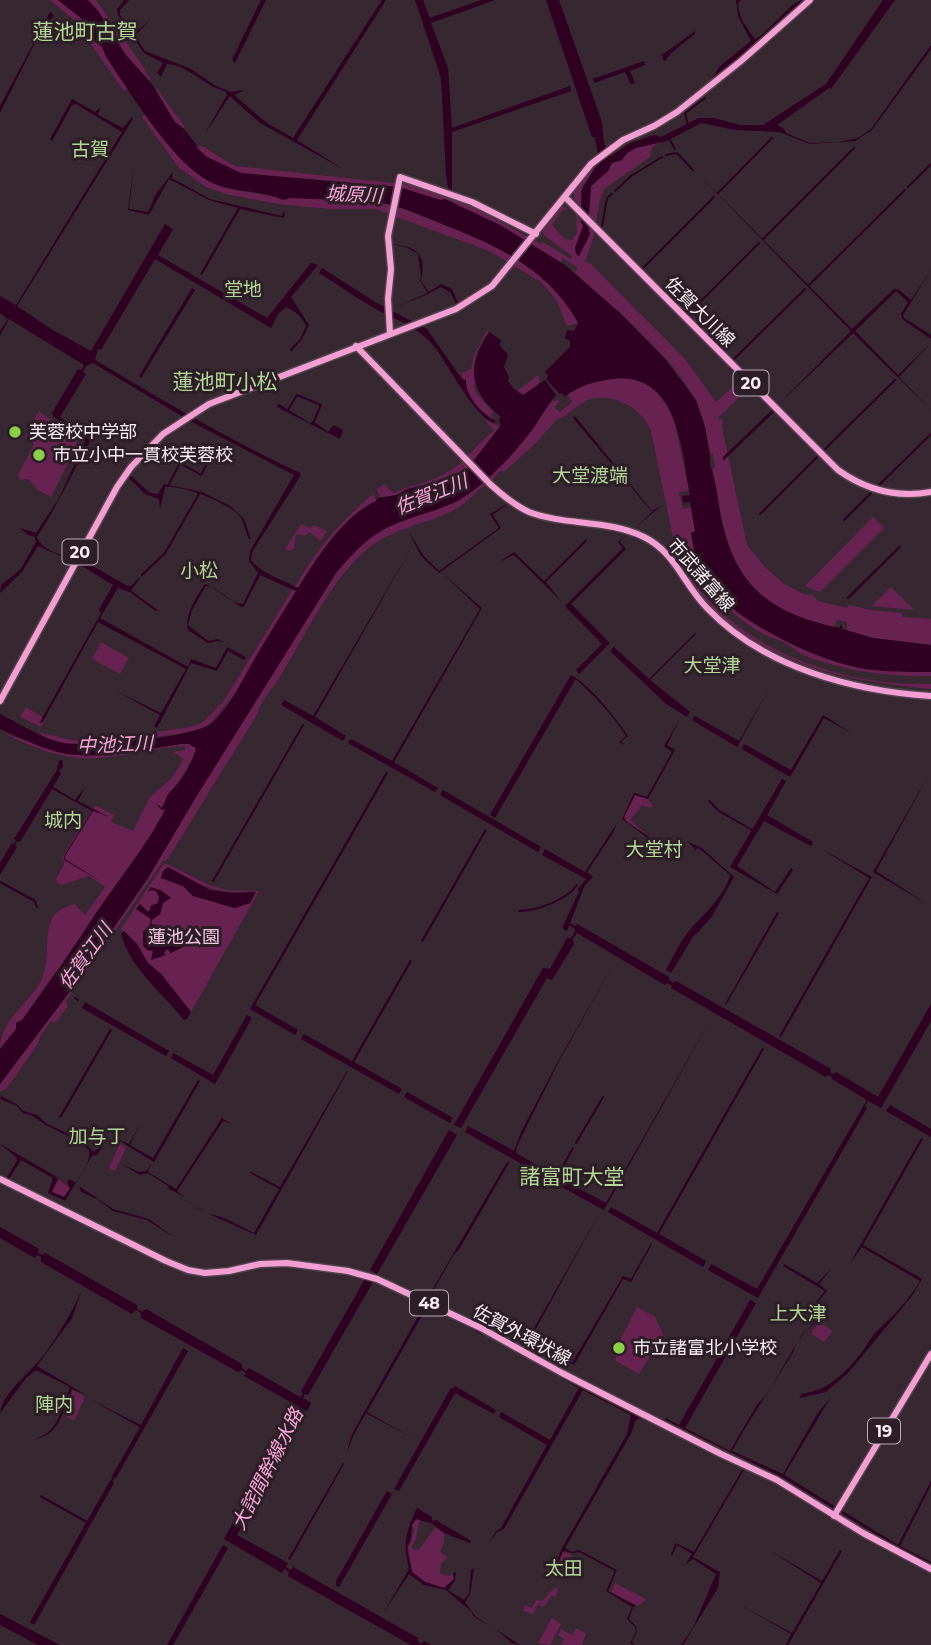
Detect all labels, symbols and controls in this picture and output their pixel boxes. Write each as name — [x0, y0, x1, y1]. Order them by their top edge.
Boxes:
district label: 蓮池町古賀 — [33, 19, 138, 44]
district label: 古賀 — [71, 138, 109, 161]
water label: 城原川 — [325, 182, 385, 208]
street label: 佐賀大川線 — [660, 272, 740, 352]
district label: 堂地 — [224, 278, 262, 301]
district label: 蓮池町小松 — [173, 369, 278, 394]
road number: 20 — [734, 370, 768, 396]
place label: 芙蓉校中学部 — [29, 421, 137, 443]
marker: 芙蓉校中学部 — [7, 424, 23, 440]
place label: 市立小中一貫校芙蓉校 — [53, 444, 233, 466]
marker: 市立小中一貫校芙蓉校 — [31, 447, 47, 463]
district label: 大堂渡端 — [552, 464, 628, 487]
water label: 佐賀江川 — [392, 469, 473, 519]
street label: 市武諸富線 — [663, 534, 739, 616]
road number: 20 — [62, 540, 98, 565]
district label: 小松 — [180, 559, 218, 582]
district label: 大堂津 — [683, 654, 741, 677]
water label: 中池江川 — [77, 732, 155, 757]
district label: 城内 — [44, 809, 82, 832]
district label: 大堂村 — [625, 838, 683, 861]
water label: 佐賀江川 — [54, 917, 118, 994]
park label: 蓮池公園 — [148, 926, 220, 948]
district label: 加与丁 — [68, 1125, 126, 1148]
district label: 諸富町大堂 — [520, 1164, 625, 1189]
road number: 48 — [410, 1290, 448, 1316]
street label: 佐賀外環状線 — [469, 1300, 575, 1370]
district label: 上大津 — [769, 1302, 827, 1325]
place label: 市立諸富北小学校 — [633, 1337, 777, 1359]
marker: 市立諸富北小学校 — [611, 1340, 627, 1356]
district label: 陣内 — [35, 1393, 73, 1416]
water label: 大詫間幹線水路 — [227, 1403, 309, 1534]
road number: 19 — [868, 1418, 900, 1443]
district label: 太田 — [545, 1557, 583, 1580]

